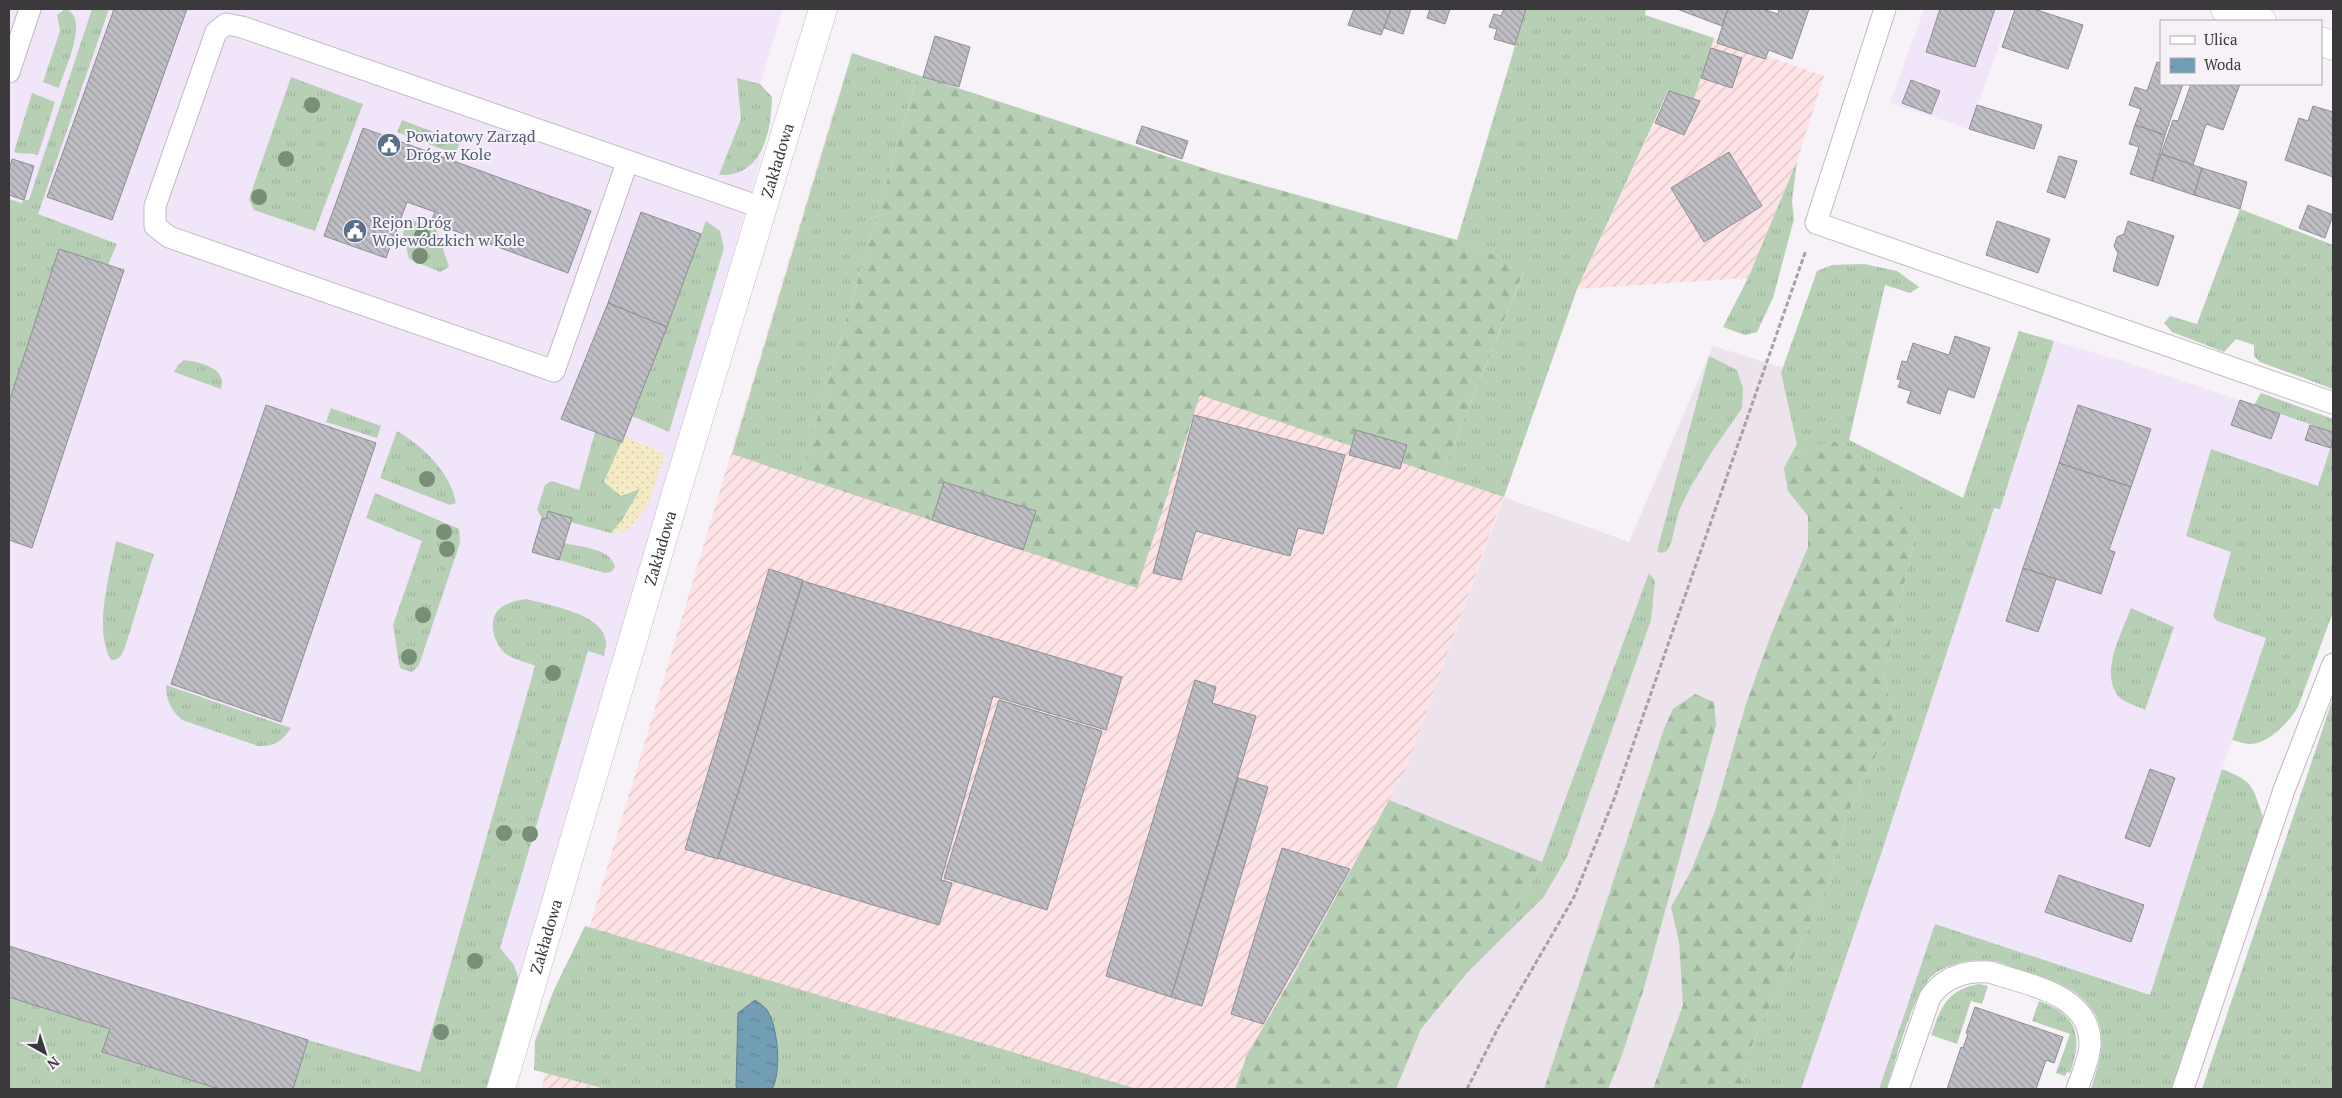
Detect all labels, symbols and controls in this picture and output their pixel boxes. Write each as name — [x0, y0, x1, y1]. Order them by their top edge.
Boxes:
legend — [2160, 20, 2322, 85]
text: Ulica — [2204, 29, 2238, 49]
text: Woda — [2204, 54, 2242, 74]
street label: Zakładowa — [755, 120, 799, 200]
place label: Powiatowy Zarząd Dróg w Kole — [406, 125, 536, 165]
public building icon: Powiatowy Zarząd Dróg w Kole — [376, 132, 402, 158]
place label: Rejon Dróg Wojewódzkich w Kole — [372, 211, 525, 251]
public building icon: Rejon Dróg Wojewódzkich w Kole — [342, 218, 368, 244]
street label: Zakładowa — [639, 508, 681, 588]
street label: Zakładowa — [524, 897, 567, 976]
north arrow — [20, 1028, 70, 1078]
text: N — [43, 1053, 64, 1074]

